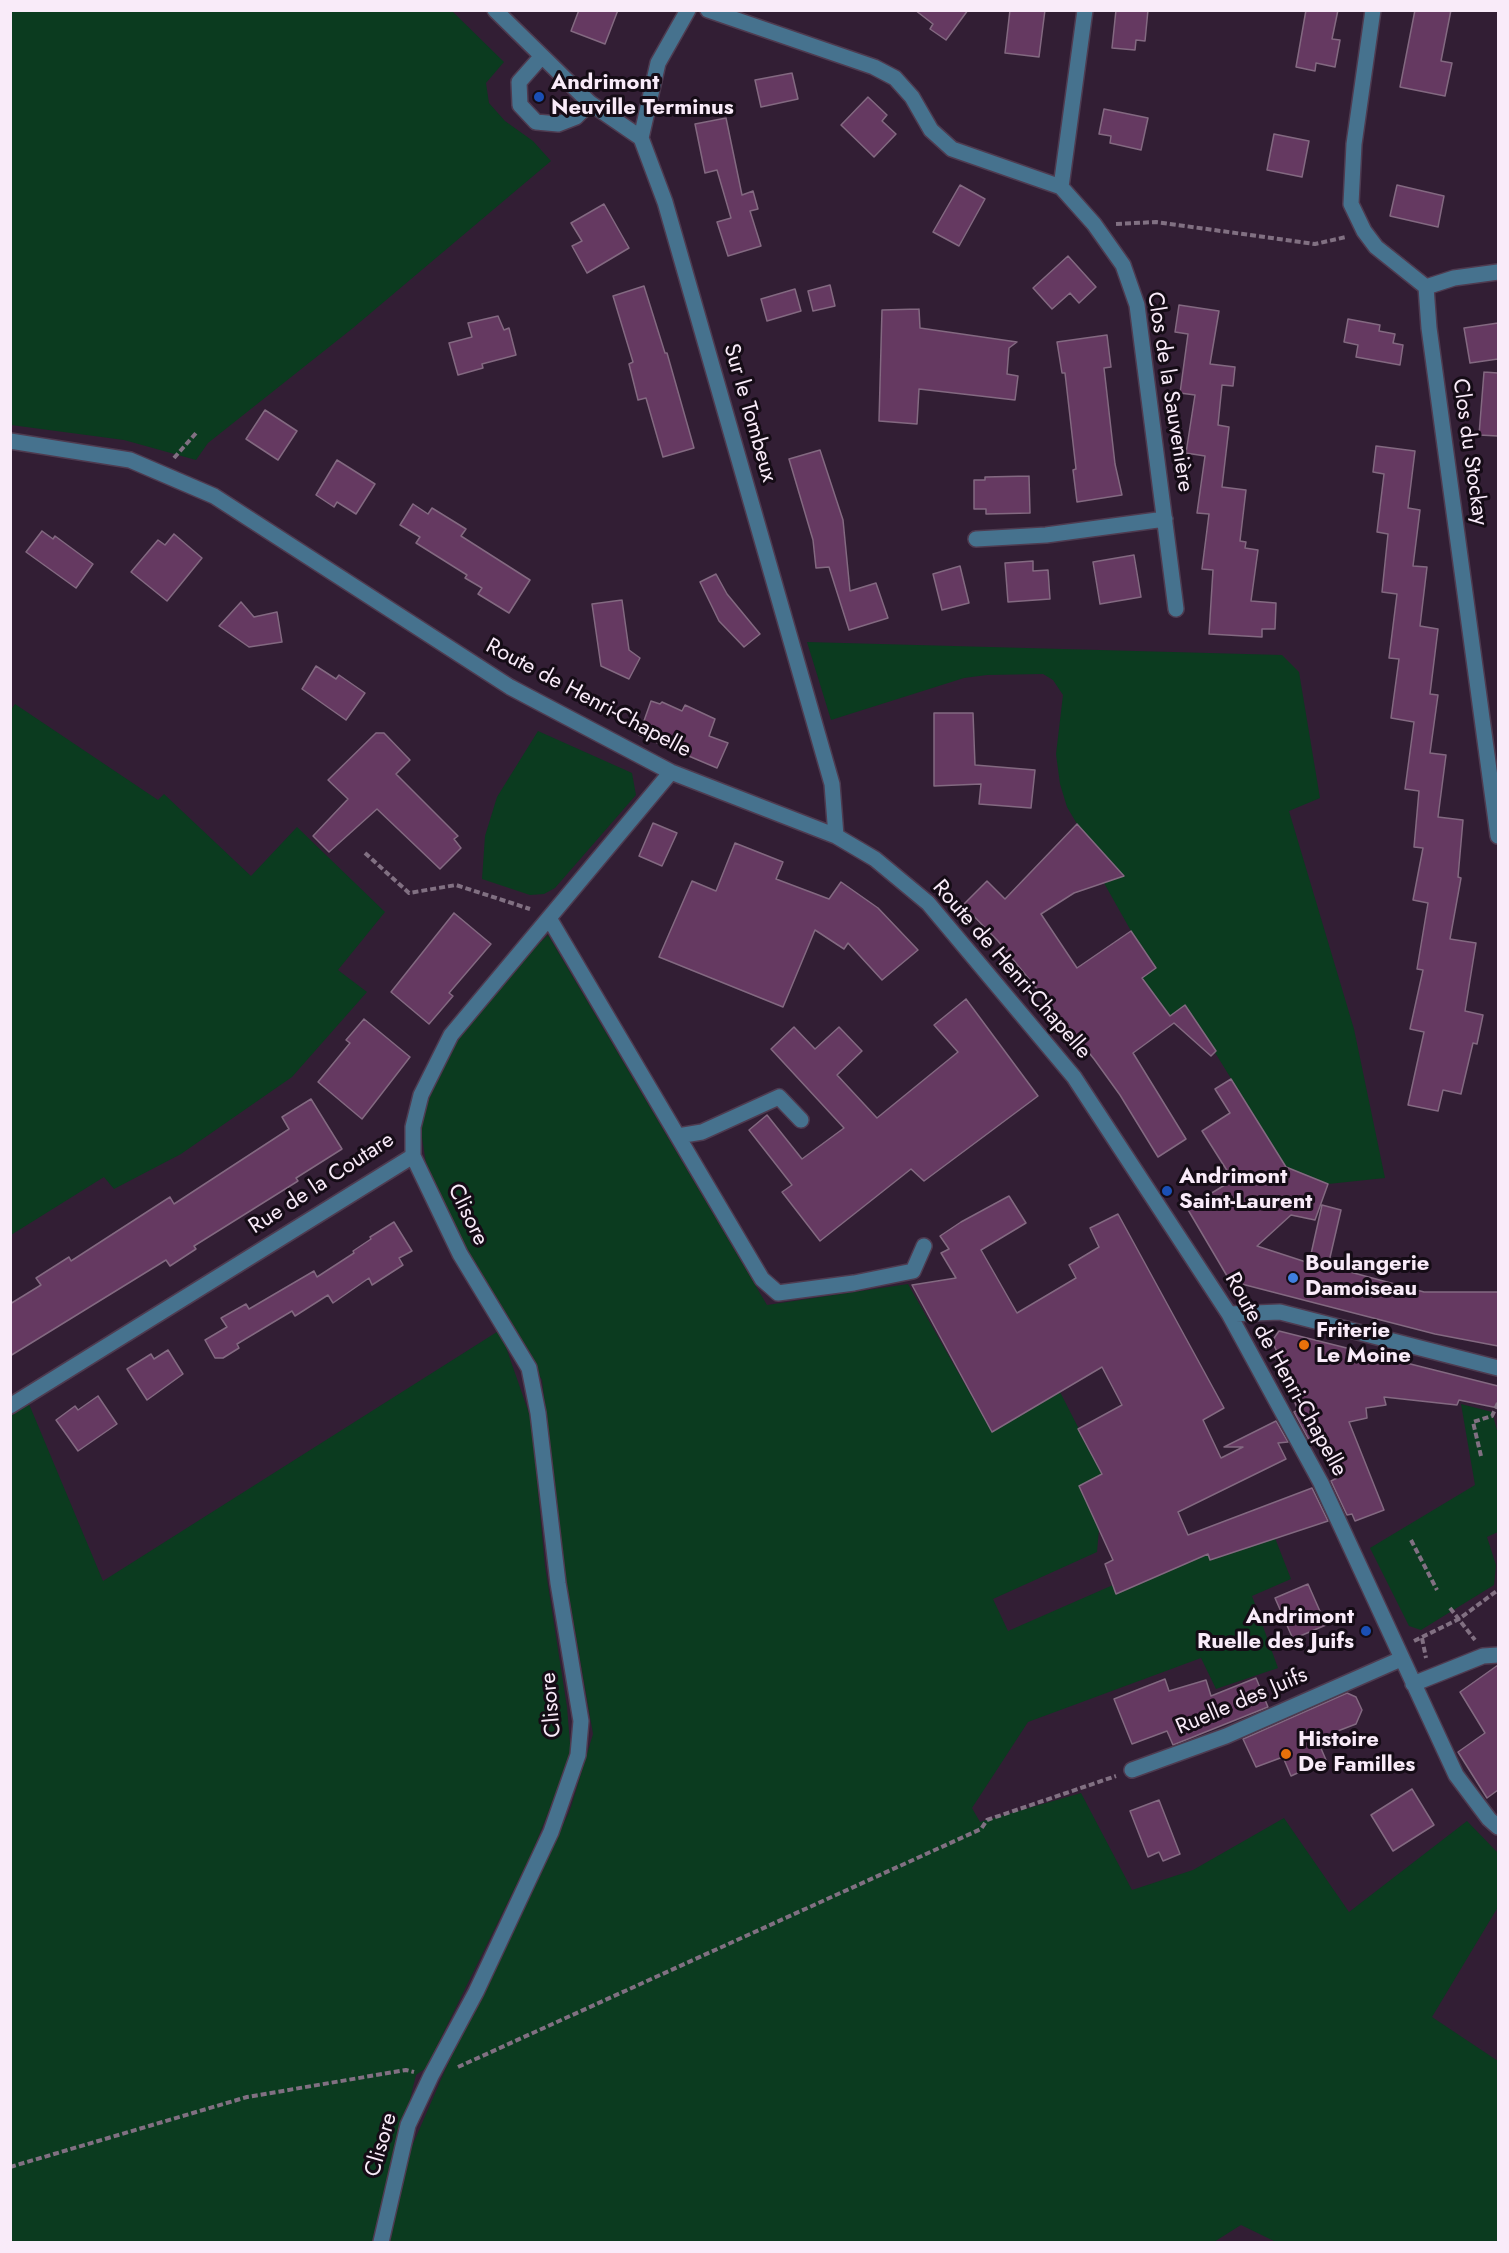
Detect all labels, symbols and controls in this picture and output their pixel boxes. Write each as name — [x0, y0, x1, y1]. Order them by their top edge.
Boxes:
place label: Andrimont Neuville Terminus — [551, 71, 734, 122]
marker: Andrimont Neuville Terminus — [532, 90, 546, 104]
street label: Clos de la Sauvenière — [1140, 290, 1198, 494]
street label: Sur le Tombeux — [717, 341, 781, 485]
street label: Clos du Stockay — [1446, 377, 1492, 527]
street label: Route de Henri-Chapelle — [481, 634, 695, 764]
street label: Route de Henri-Chapelle — [926, 875, 1096, 1065]
street label: Rue de la Coutare — [245, 1127, 399, 1241]
place label: Andrimont Saint-Laurent — [1179, 1165, 1312, 1216]
street label: Clisore — [441, 1180, 493, 1250]
marker: Andrimont Saint-Laurent — [1160, 1184, 1174, 1198]
place label: Boulangerie Damoiseau — [1305, 1252, 1429, 1304]
street label: Route de Henri-Chapelle — [1218, 1269, 1352, 1481]
marker: Boulangerie Damoiseau — [1286, 1271, 1300, 1285]
place label: Friterie Le Moine — [1316, 1319, 1411, 1370]
marker: Friterie Le Moine — [1297, 1338, 1311, 1352]
place label: Andrimont Ruelle des Juifs — [1197, 1605, 1354, 1657]
marker: Andrimont Ruelle des Juifs — [1359, 1624, 1373, 1638]
street label: Ruelle des Juifs — [1172, 1662, 1312, 1742]
street label: Clisore — [536, 1671, 568, 1739]
place label: Histoire De Familles — [1298, 1728, 1415, 1780]
marker: Histoire De Familles — [1279, 1747, 1293, 1761]
street label: Clisore — [360, 2110, 404, 2180]

